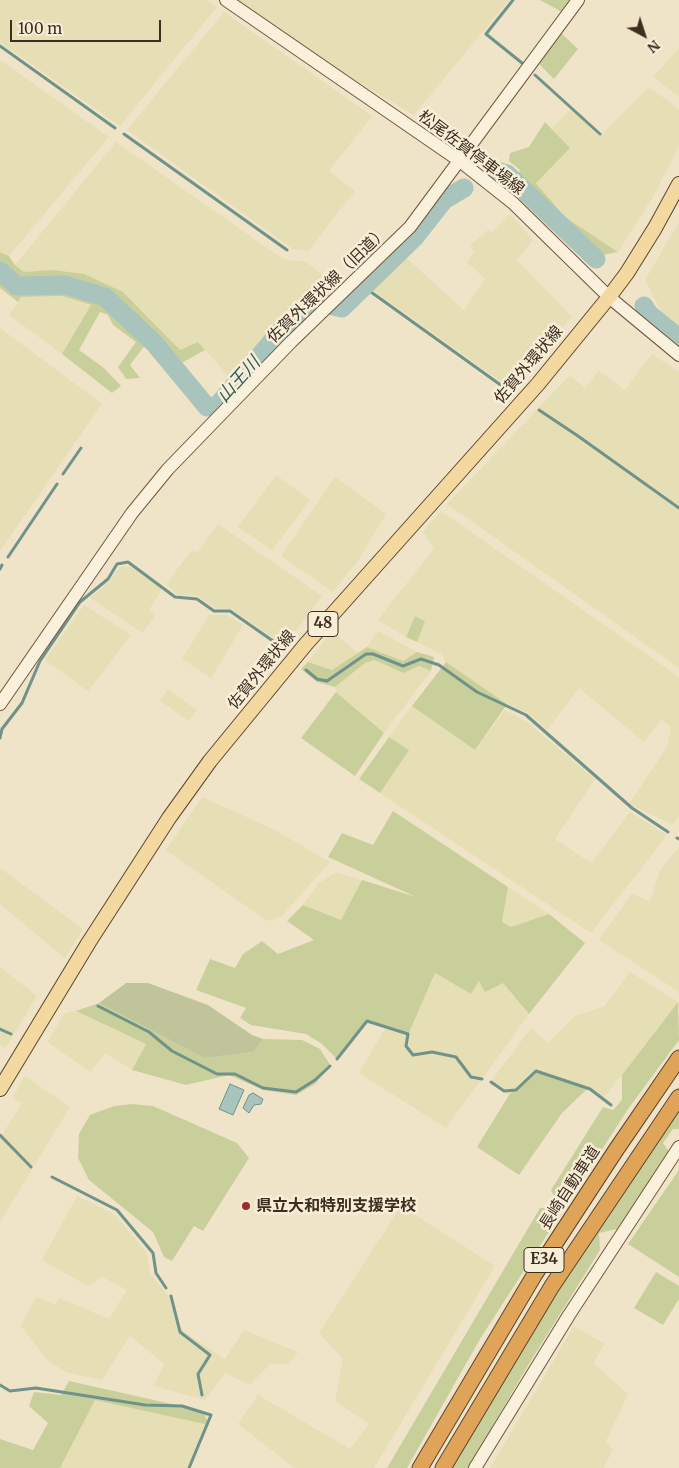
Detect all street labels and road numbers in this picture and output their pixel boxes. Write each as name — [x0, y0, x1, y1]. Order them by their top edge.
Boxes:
street label: 松尾佐賀停車場線 — [414, 107, 528, 199]
street label: 佐賀外環状線（旧道） — [264, 223, 392, 347]
street label: 佐賀外環状線 — [491, 322, 567, 408]
road number: 48 — [308, 612, 338, 636]
street label: 佐賀外環状線 — [224, 627, 300, 713]
street label: 長崎自動車道 — [536, 1143, 604, 1233]
road number: E34 — [524, 1248, 564, 1272]

